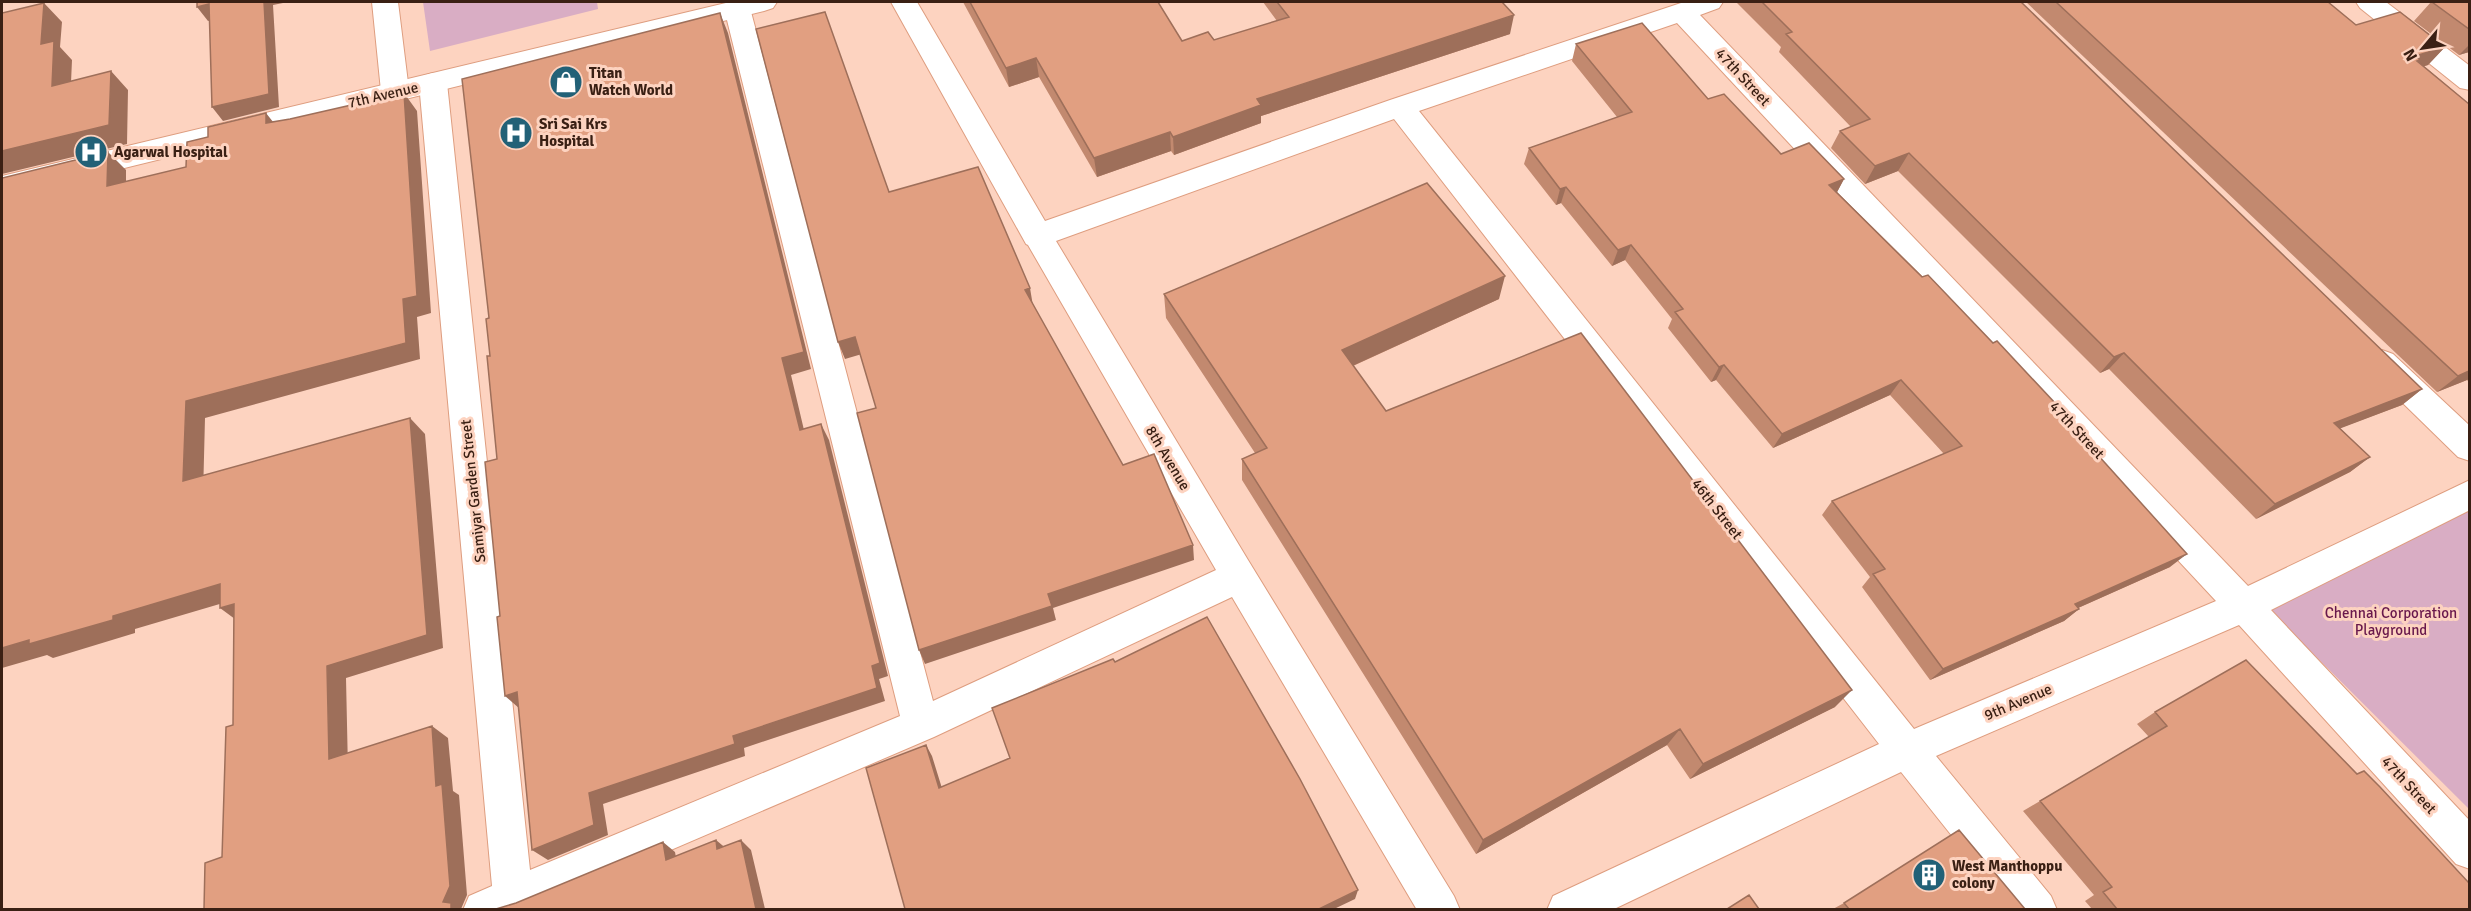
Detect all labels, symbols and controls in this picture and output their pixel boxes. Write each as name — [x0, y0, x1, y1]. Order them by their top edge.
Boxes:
north arrow — [2393, 18, 2453, 78]
street label: 47th Street — [1712, 45, 1774, 109]
text: N — [2399, 45, 2422, 65]
shop icon: Titan Watch World — [548, 64, 584, 100]
place label: Titan Watch World — [589, 64, 673, 99]
street label: 7th Avenue — [346, 78, 420, 112]
hospital icon: Sri Sai Krs Hospital — [498, 115, 534, 151]
place label: Sri Sai Krs Hospital — [539, 115, 608, 150]
hospital icon: Agarwal Hospital — [73, 134, 109, 170]
place label: Agarwal Hospital — [114, 143, 228, 161]
street label: 47th Street — [2046, 398, 2108, 462]
street label: Samiyar Garden Street — [457, 419, 489, 563]
street label: 8th Avenue — [1142, 423, 1194, 493]
street label: 46th Street — [1688, 475, 1746, 543]
park label: Chennai Corporation Playground — [2325, 604, 2457, 639]
street label: 9th Avenue — [1981, 680, 2055, 724]
street label: 47th Street — [2378, 753, 2440, 817]
building icon: West Manthoppu colony — [1911, 857, 1947, 893]
place label: West Manthoppu colony — [1952, 857, 2062, 892]

